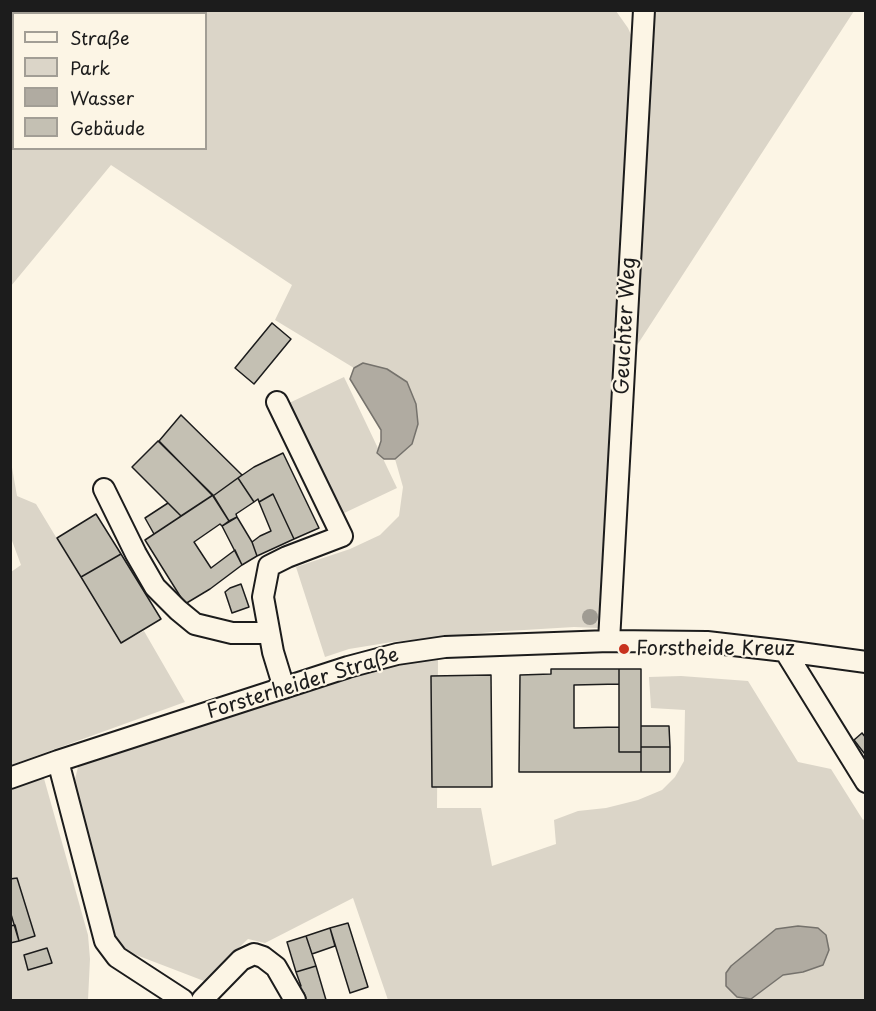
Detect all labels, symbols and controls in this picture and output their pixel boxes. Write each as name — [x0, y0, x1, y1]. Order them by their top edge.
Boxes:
legend — [12, 12, 207, 150]
text: Straße — [70, 24, 130, 51]
text: Park — [70, 54, 110, 81]
text: Wasser — [70, 84, 134, 111]
text: Gebäude — [70, 114, 145, 141]
street label: Geuchter Weg — [610, 257, 642, 395]
place label: Forstheide Kreuz — [636, 637, 795, 661]
marker: Forstheide Kreuz — [617, 642, 631, 656]
street label: Forsterheider Straße — [204, 643, 402, 725]

